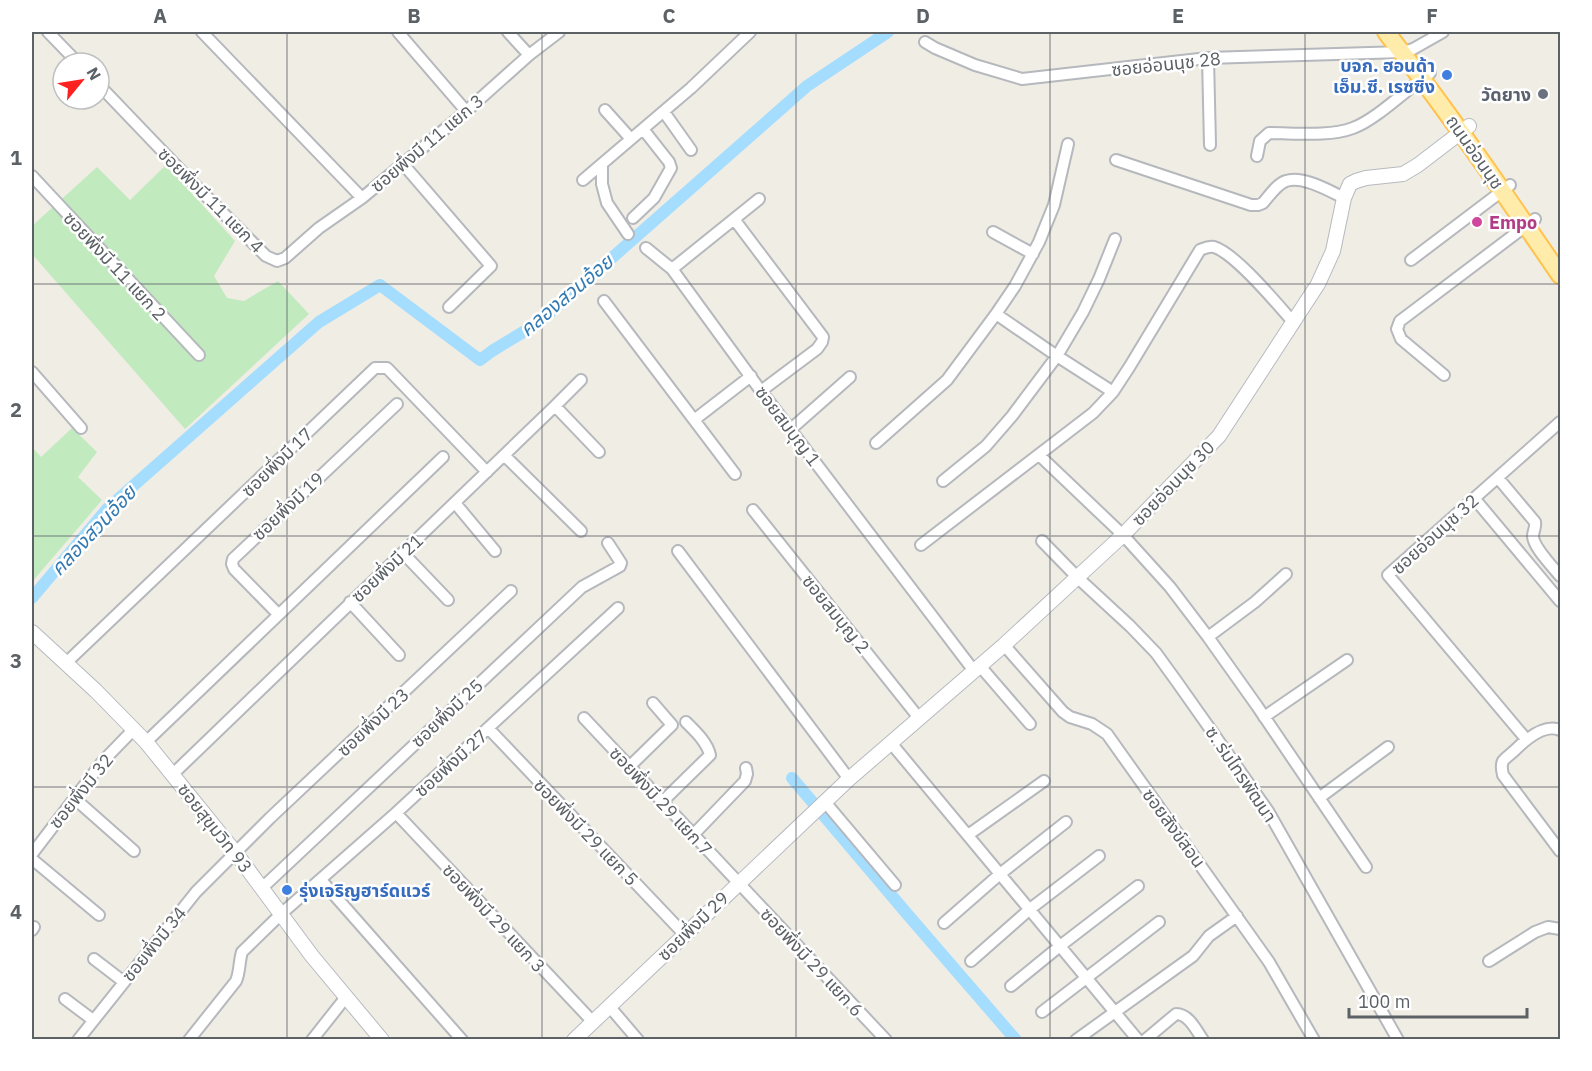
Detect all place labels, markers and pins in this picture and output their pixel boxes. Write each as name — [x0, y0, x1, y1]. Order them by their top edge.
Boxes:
place label: บจก. ฮอนด้า เอ็ม.ซี. เรซซิ่ง — [1333, 54, 1435, 98]
marker: บจก. ฮอนด้า เอ็ม.ซี. เรซซิ่ง — [1440, 68, 1454, 82]
place label: วัดยาง — [1481, 83, 1531, 106]
marker: วัดยาง — [1536, 87, 1550, 101]
place label: Empo — [1489, 211, 1537, 234]
marker: Empo — [1470, 215, 1484, 229]
place label: รุ่งเจริญฮาร์ดแวร์ — [299, 879, 430, 902]
marker: รุ่งเจริญฮาร์ดแวร์ — [280, 883, 294, 897]

